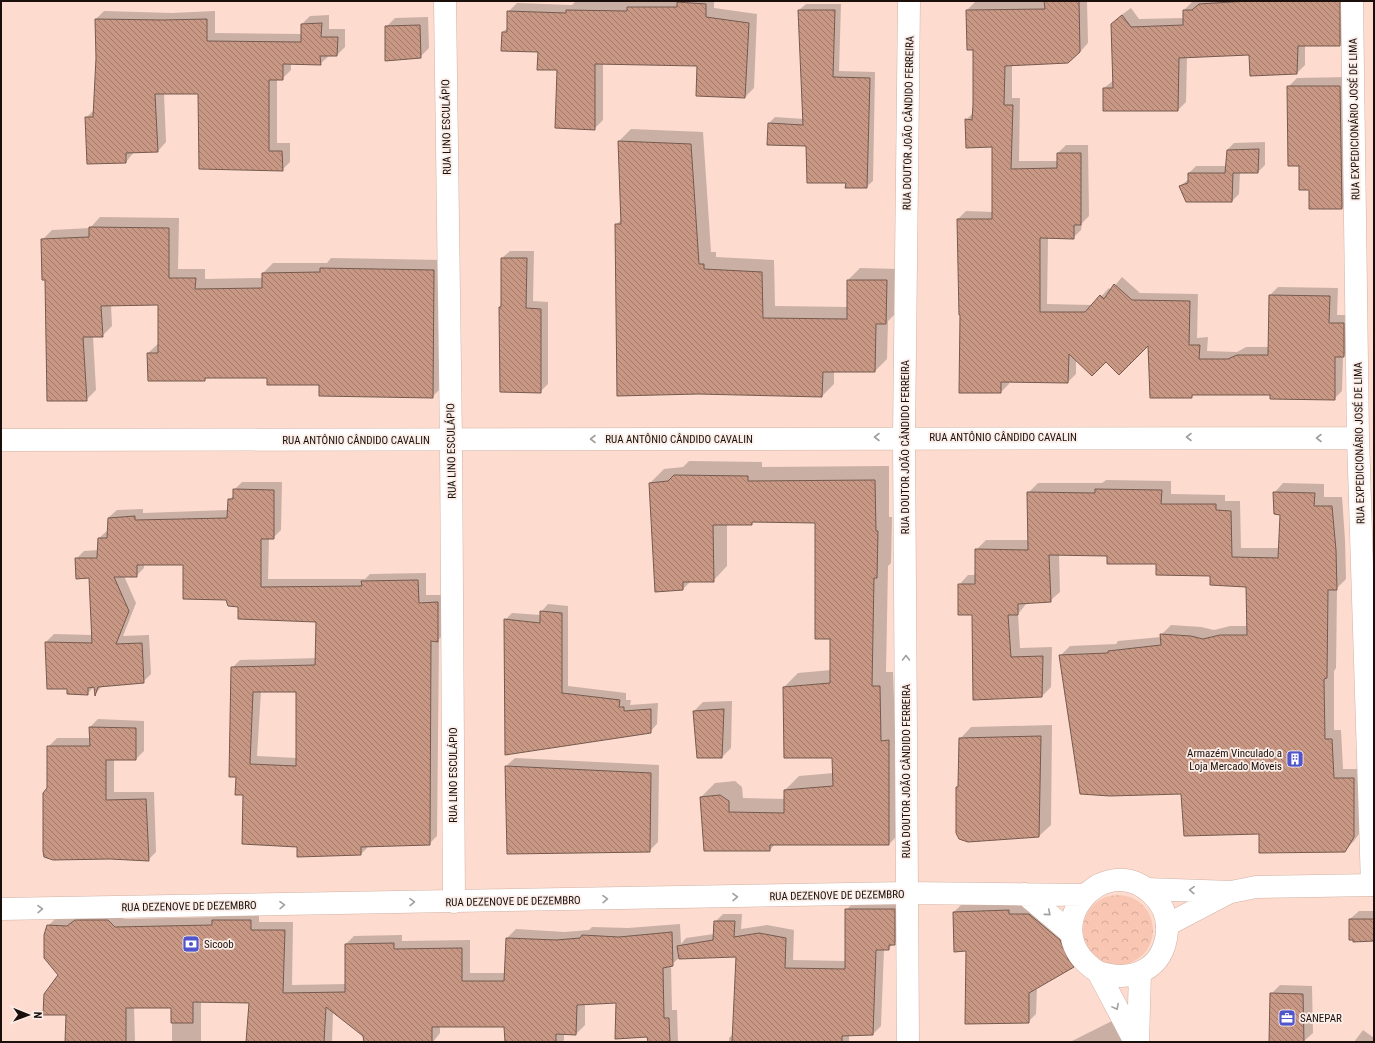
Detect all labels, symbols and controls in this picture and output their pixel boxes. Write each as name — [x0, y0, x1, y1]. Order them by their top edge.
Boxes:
street label: RUA DOUTOR JOÃO CÂNDIDO FERREIRA — [900, 35, 917, 210]
street label: RUA EXPEDICIONÁRIO JOSÉ DE LIMA — [1347, 37, 1362, 200]
street label: RUA LINO ESCULÁPIO — [439, 79, 454, 175]
street label: RUA DOUTOR JOÃO CÂNDIDO FERREIRA — [899, 359, 912, 534]
street label: RUA EXPEDICIONÁRIO JOSÉ DE LIMA — [1352, 361, 1367, 524]
street label: RUA LINO ESCULÁPIO — [444, 403, 459, 499]
street label: RUA ANTÔNIO CÂNDIDO CAVALIN — [929, 431, 1077, 444]
street label: RUA ANTÔNIO CÂNDIDO CAVALIN — [605, 433, 753, 446]
one-way arrow — [874, 433, 880, 441]
one-way arrow — [1186, 433, 1192, 441]
street label: RUA ANTÔNIO CÂNDIDO CAVALIN — [282, 434, 430, 447]
one-way arrow — [1316, 434, 1322, 442]
one-way arrow — [590, 435, 596, 443]
one-way arrow — [901, 655, 910, 661]
street label: RUA DOUTOR JOÃO CÂNDIDO FERREIRA — [900, 683, 913, 858]
street label: RUA LINO ESCULÁPIO — [447, 727, 460, 823]
place label: Armazém Vinculado a Loja Mercado Móveis — [1187, 747, 1282, 773]
building icon: Armazém Vinculado a Loja Mercado Móveis — [1285, 749, 1305, 769]
one-way arrow — [1189, 886, 1195, 895]
street label: RUA DEZENOVE DE DEZEMBRO — [769, 888, 905, 903]
one-way arrow — [732, 892, 738, 901]
street label: RUA DEZENOVE DE DEZEMBRO — [445, 894, 581, 909]
one-way arrow — [602, 895, 608, 903]
one-way arrow — [409, 898, 415, 907]
street label: RUA DEZENOVE DE DEZEMBRO — [121, 899, 257, 914]
one-way arrow — [279, 901, 285, 909]
one-way arrow — [37, 905, 43, 913]
one-way arrow — [1043, 909, 1051, 916]
bank icon: Sicoob — [181, 934, 201, 954]
place label: Sicoob — [204, 938, 234, 951]
north arrow — [8, 995, 48, 1035]
one-way arrow — [1112, 1003, 1119, 1010]
office icon: SANEPAR — [1277, 1008, 1297, 1028]
text: N — [31, 1012, 44, 1019]
place label: SANEPAR — [1300, 1012, 1342, 1025]

